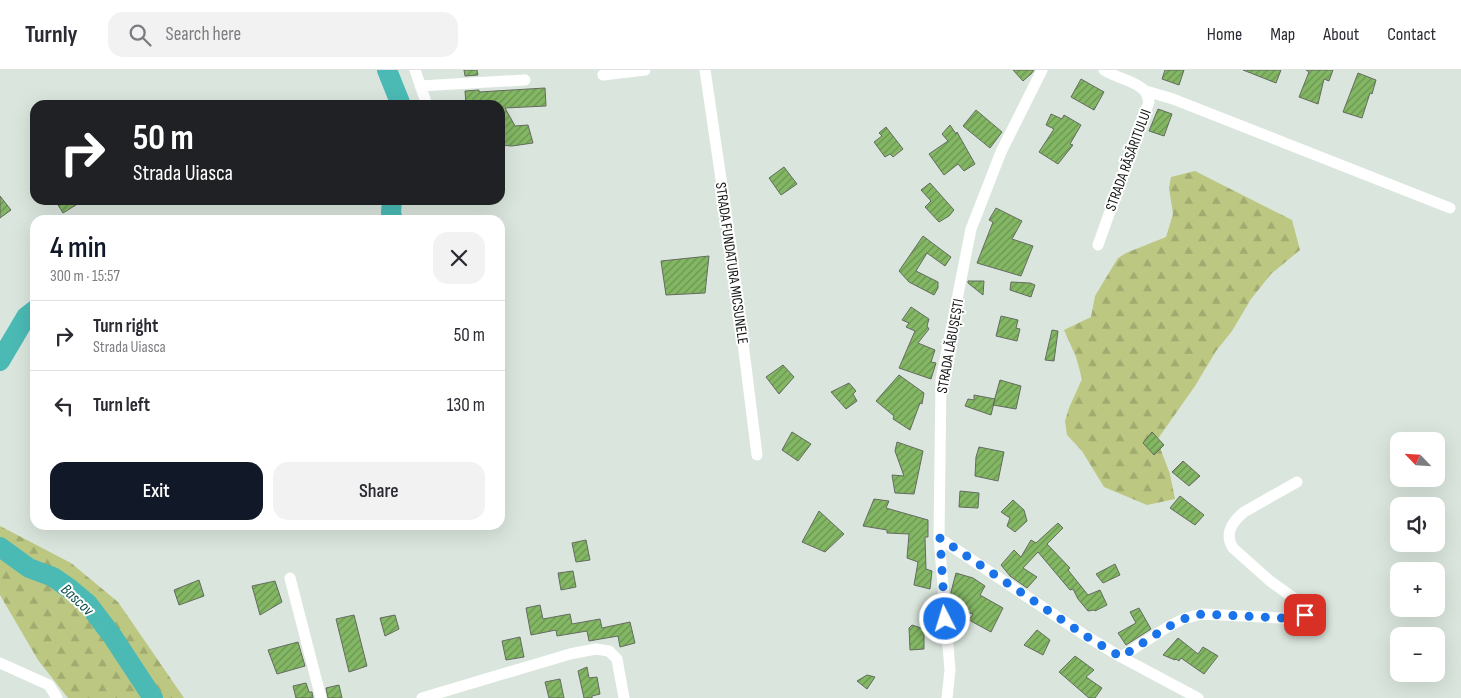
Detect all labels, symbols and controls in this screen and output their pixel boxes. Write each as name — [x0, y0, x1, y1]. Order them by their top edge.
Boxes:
search box — [108, 12, 458, 57]
text: Turnly — [25, 20, 78, 49]
icon: search — [126, 21, 154, 49]
text: Search here — [166, 23, 241, 46]
text: Home — [1207, 24, 1242, 45]
text: Map — [1270, 24, 1295, 45]
text: About — [1323, 24, 1359, 45]
text: Contact — [1387, 24, 1436, 45]
street label: STRADA RĂSĂRITULUI — [1101, 107, 1156, 214]
text: 50 m — [133, 117, 194, 160]
icon: right — [50, 120, 115, 185]
text: Strada Uiasca — [133, 160, 233, 187]
street label: STRADA FUNDATURA MICSUNELE — [711, 181, 752, 345]
text: 4 min — [50, 230, 107, 266]
button: close — [433, 232, 485, 284]
text: 300 m · 15:57 — [50, 267, 120, 286]
street label: STRADA LĂBUȘEȘTI — [933, 297, 968, 395]
text: Turn right — [93, 315, 158, 338]
icon: right — [50, 322, 78, 350]
text: 50 m — [454, 324, 485, 347]
text: Strada Uiasca — [93, 338, 166, 357]
icon: left — [50, 392, 78, 420]
text: Turn left — [93, 394, 150, 417]
text: 130 m — [447, 394, 485, 417]
north arrow — [1390, 432, 1445, 488]
map controls — [1390, 432, 1445, 682]
button: Exit — [50, 462, 263, 520]
button: Share — [273, 462, 485, 520]
button: sound — [1390, 497, 1445, 552]
button: + — [1390, 562, 1445, 617]
water label: Bascov — [57, 580, 98, 621]
position arrow — [918, 592, 970, 644]
pin — [1284, 594, 1326, 636]
icon: arrive — [1291, 601, 1319, 629]
button: − — [1390, 627, 1445, 682]

